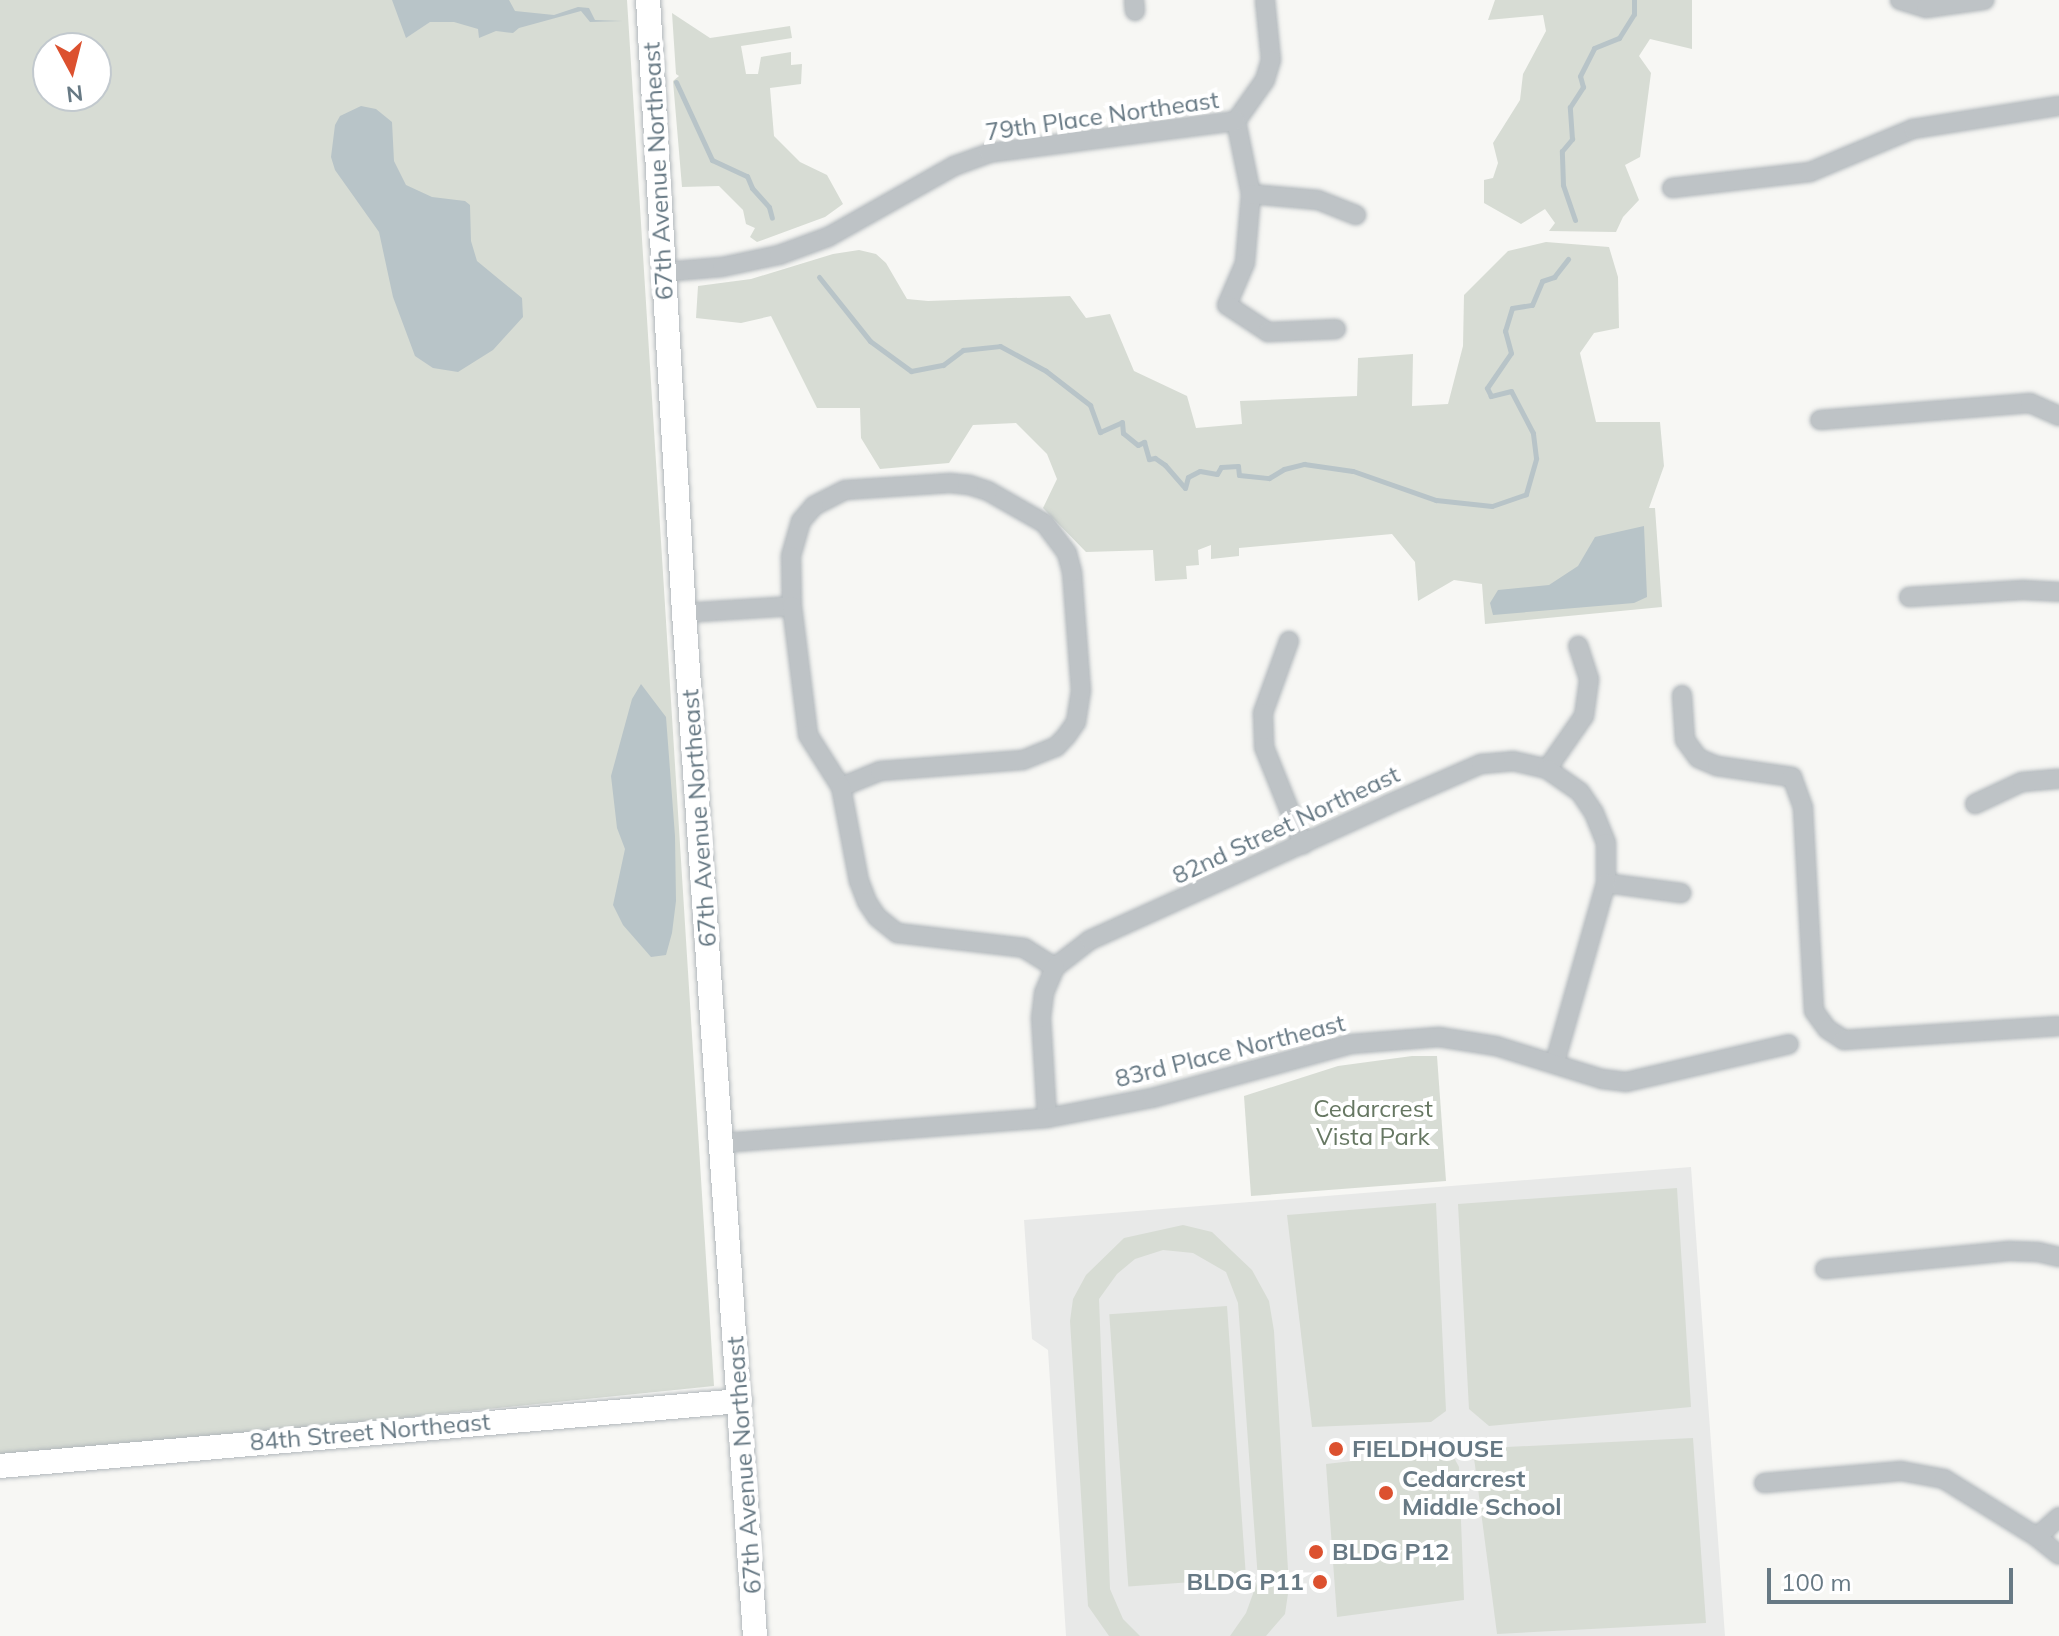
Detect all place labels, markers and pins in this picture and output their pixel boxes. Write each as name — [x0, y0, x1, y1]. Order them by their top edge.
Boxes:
place label: FIELDHOUSE — [1352, 1435, 1504, 1463]
marker: FIELDHOUSE — [1327, 1440, 1345, 1458]
place label: Cedarcrest Middle School — [1402, 1465, 1562, 1521]
marker: Cedarcrest Middle School — [1377, 1484, 1395, 1502]
place label: BLDG P12 — [1332, 1538, 1449, 1566]
marker: BLDG P12 — [1307, 1543, 1325, 1561]
place label: BLDG P11 — [1187, 1568, 1304, 1596]
marker: BLDG P11 — [1311, 1573, 1329, 1591]

